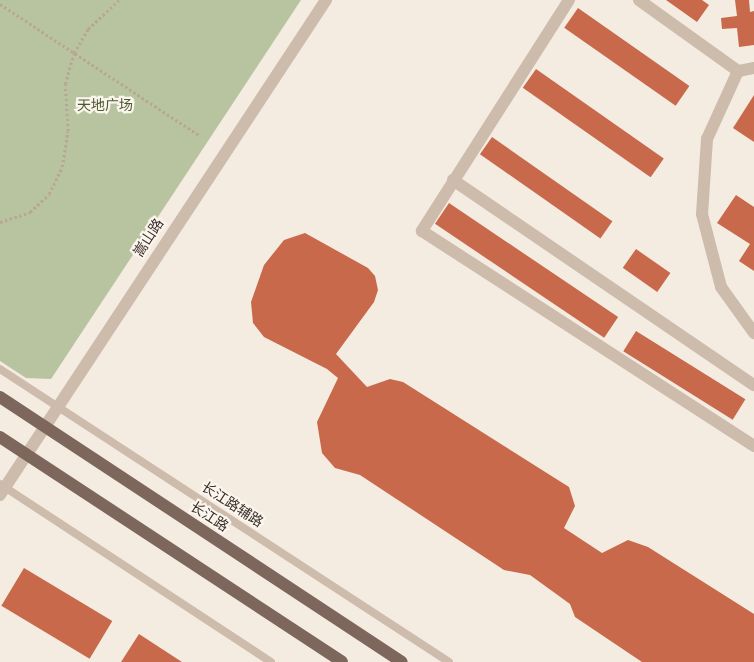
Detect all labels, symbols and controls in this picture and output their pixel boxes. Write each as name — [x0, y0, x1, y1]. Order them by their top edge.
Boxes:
park label: 天地广场 — [77, 98, 133, 114]
street label: 嵩山路 — [131, 216, 167, 260]
street label: 长江路辅路 — [198, 479, 266, 531]
street label: 长江路 — [187, 499, 231, 535]

